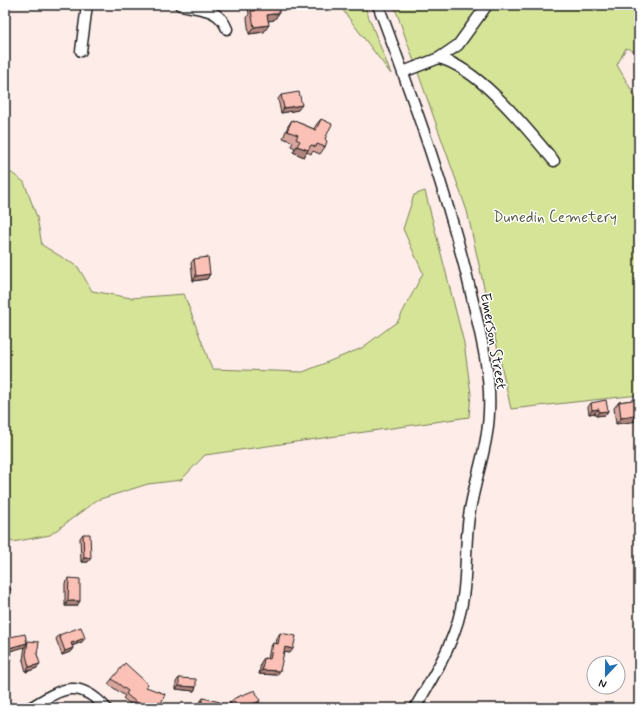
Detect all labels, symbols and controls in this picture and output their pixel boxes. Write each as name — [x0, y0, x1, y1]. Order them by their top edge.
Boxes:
park label: Dunedin Cemetery — [493, 208, 617, 228]
street label: Emerson Street — [475, 291, 511, 391]
north arrow — [586, 655, 626, 695]
text: N — [597, 675, 609, 691]

